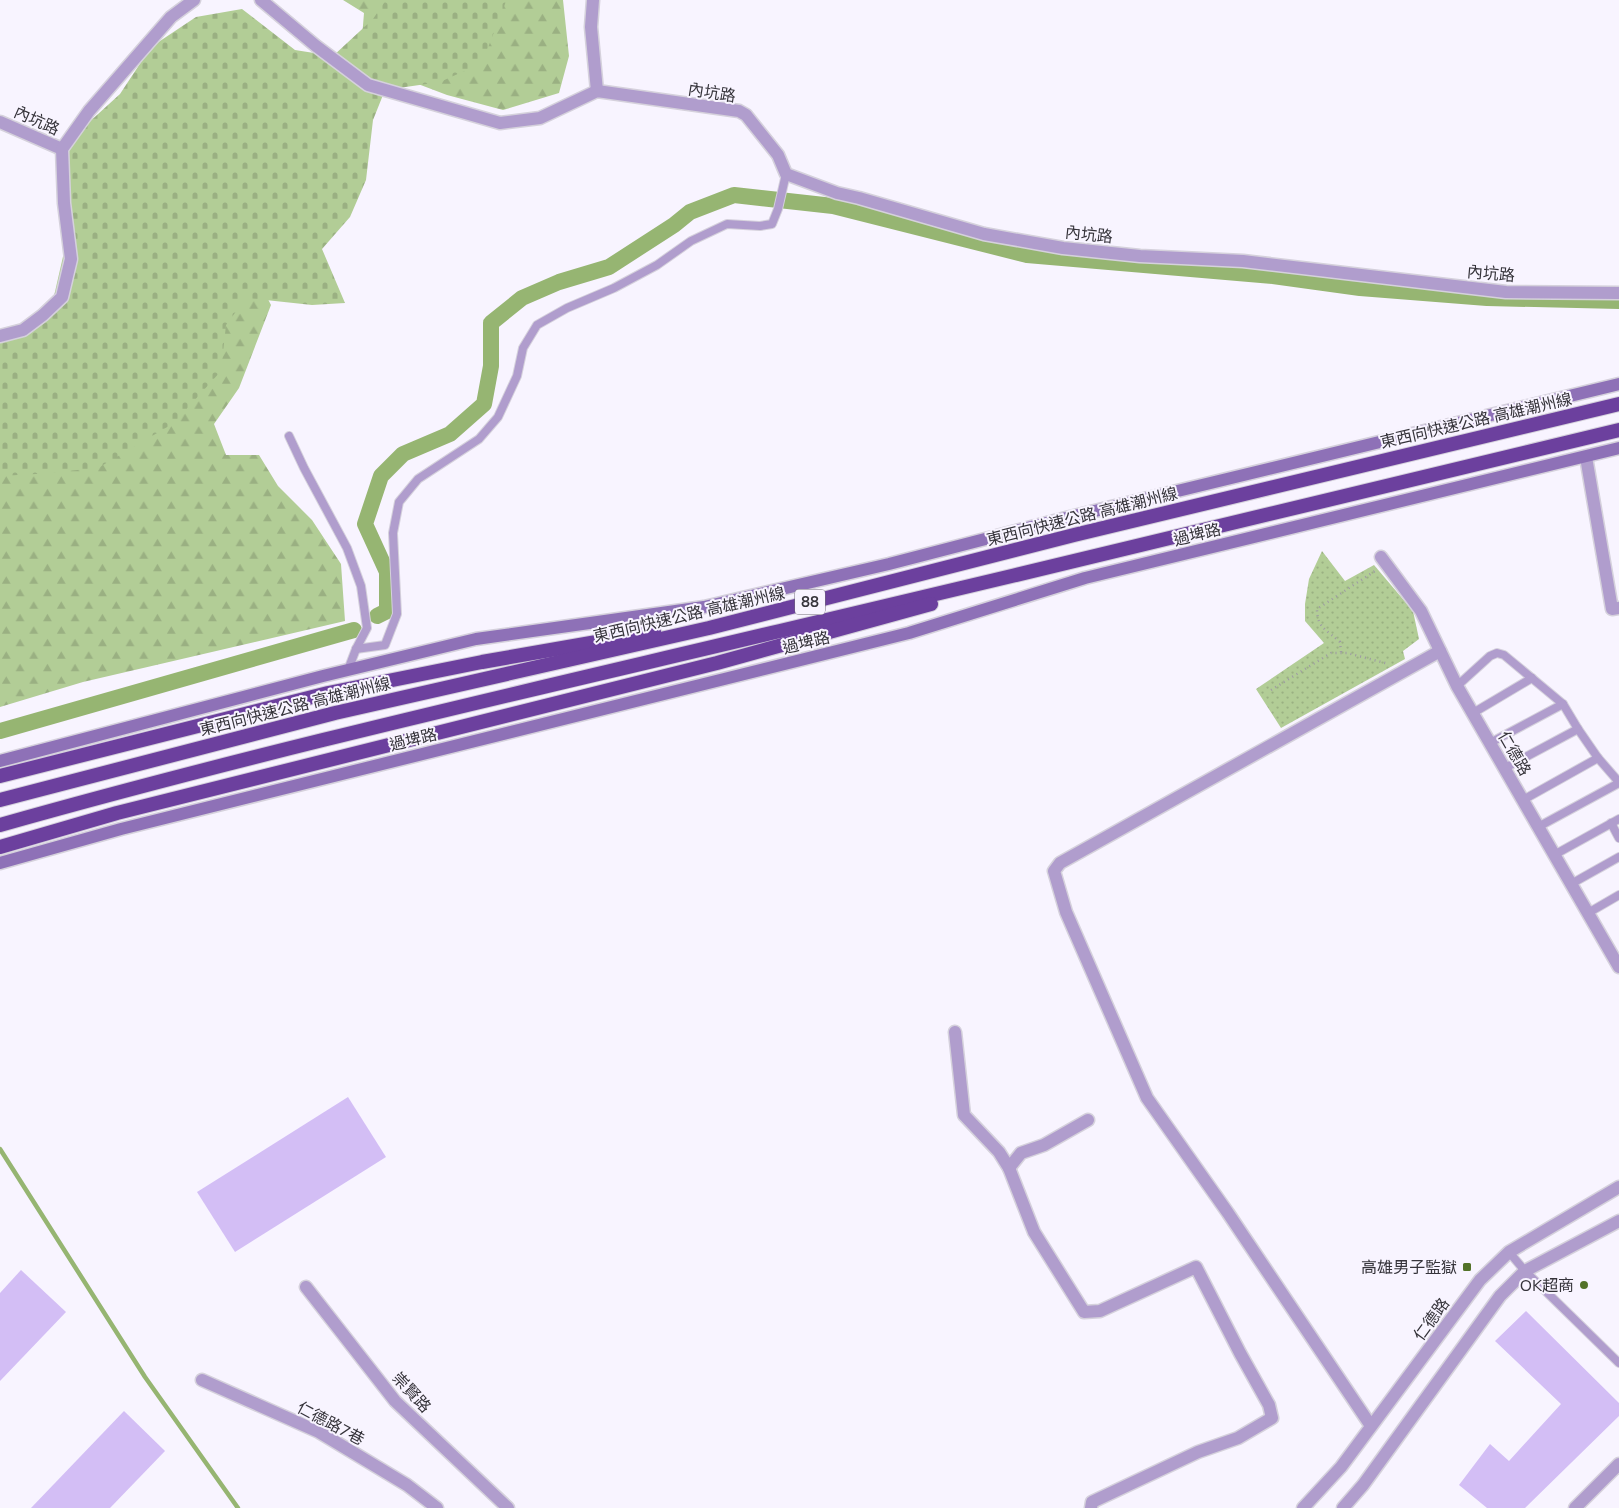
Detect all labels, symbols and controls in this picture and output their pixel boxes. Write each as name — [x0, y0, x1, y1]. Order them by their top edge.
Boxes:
street label: 內坑路 — [686, 78, 737, 108]
street label: 內坑路 — [10, 101, 63, 141]
street label: 內坑路 — [1064, 222, 1114, 248]
street label: 內坑路 — [1466, 261, 1516, 287]
street label: 東西向快速公路 高雄潮州線 — [1378, 388, 1574, 454]
street label: 東西向快速公路 高雄潮州線 — [984, 483, 1180, 551]
street label: 過埤路 — [1171, 518, 1223, 551]
street label: 東西向快速公路 高雄潮州線 — [591, 582, 787, 648]
road number: 88 — [795, 590, 825, 614]
street label: 過埤路 — [780, 626, 832, 659]
street label: 東西向快速公路 高雄潮州線 — [197, 673, 393, 741]
street label: 過埤路 — [387, 723, 439, 756]
street label: 仁德路 — [1493, 727, 1536, 780]
place label: 高雄男子監獄 — [1361, 1257, 1457, 1279]
marker: 高雄男子監獄 — [1461, 1261, 1473, 1273]
place label: OK超商 — [1520, 1275, 1574, 1297]
marker: OK超商 — [1578, 1279, 1590, 1291]
street label: 仁德路 — [1409, 1294, 1455, 1345]
street label: 崇賢路 — [387, 1368, 436, 1418]
street label: 仁德路7巷 — [293, 1397, 368, 1451]

